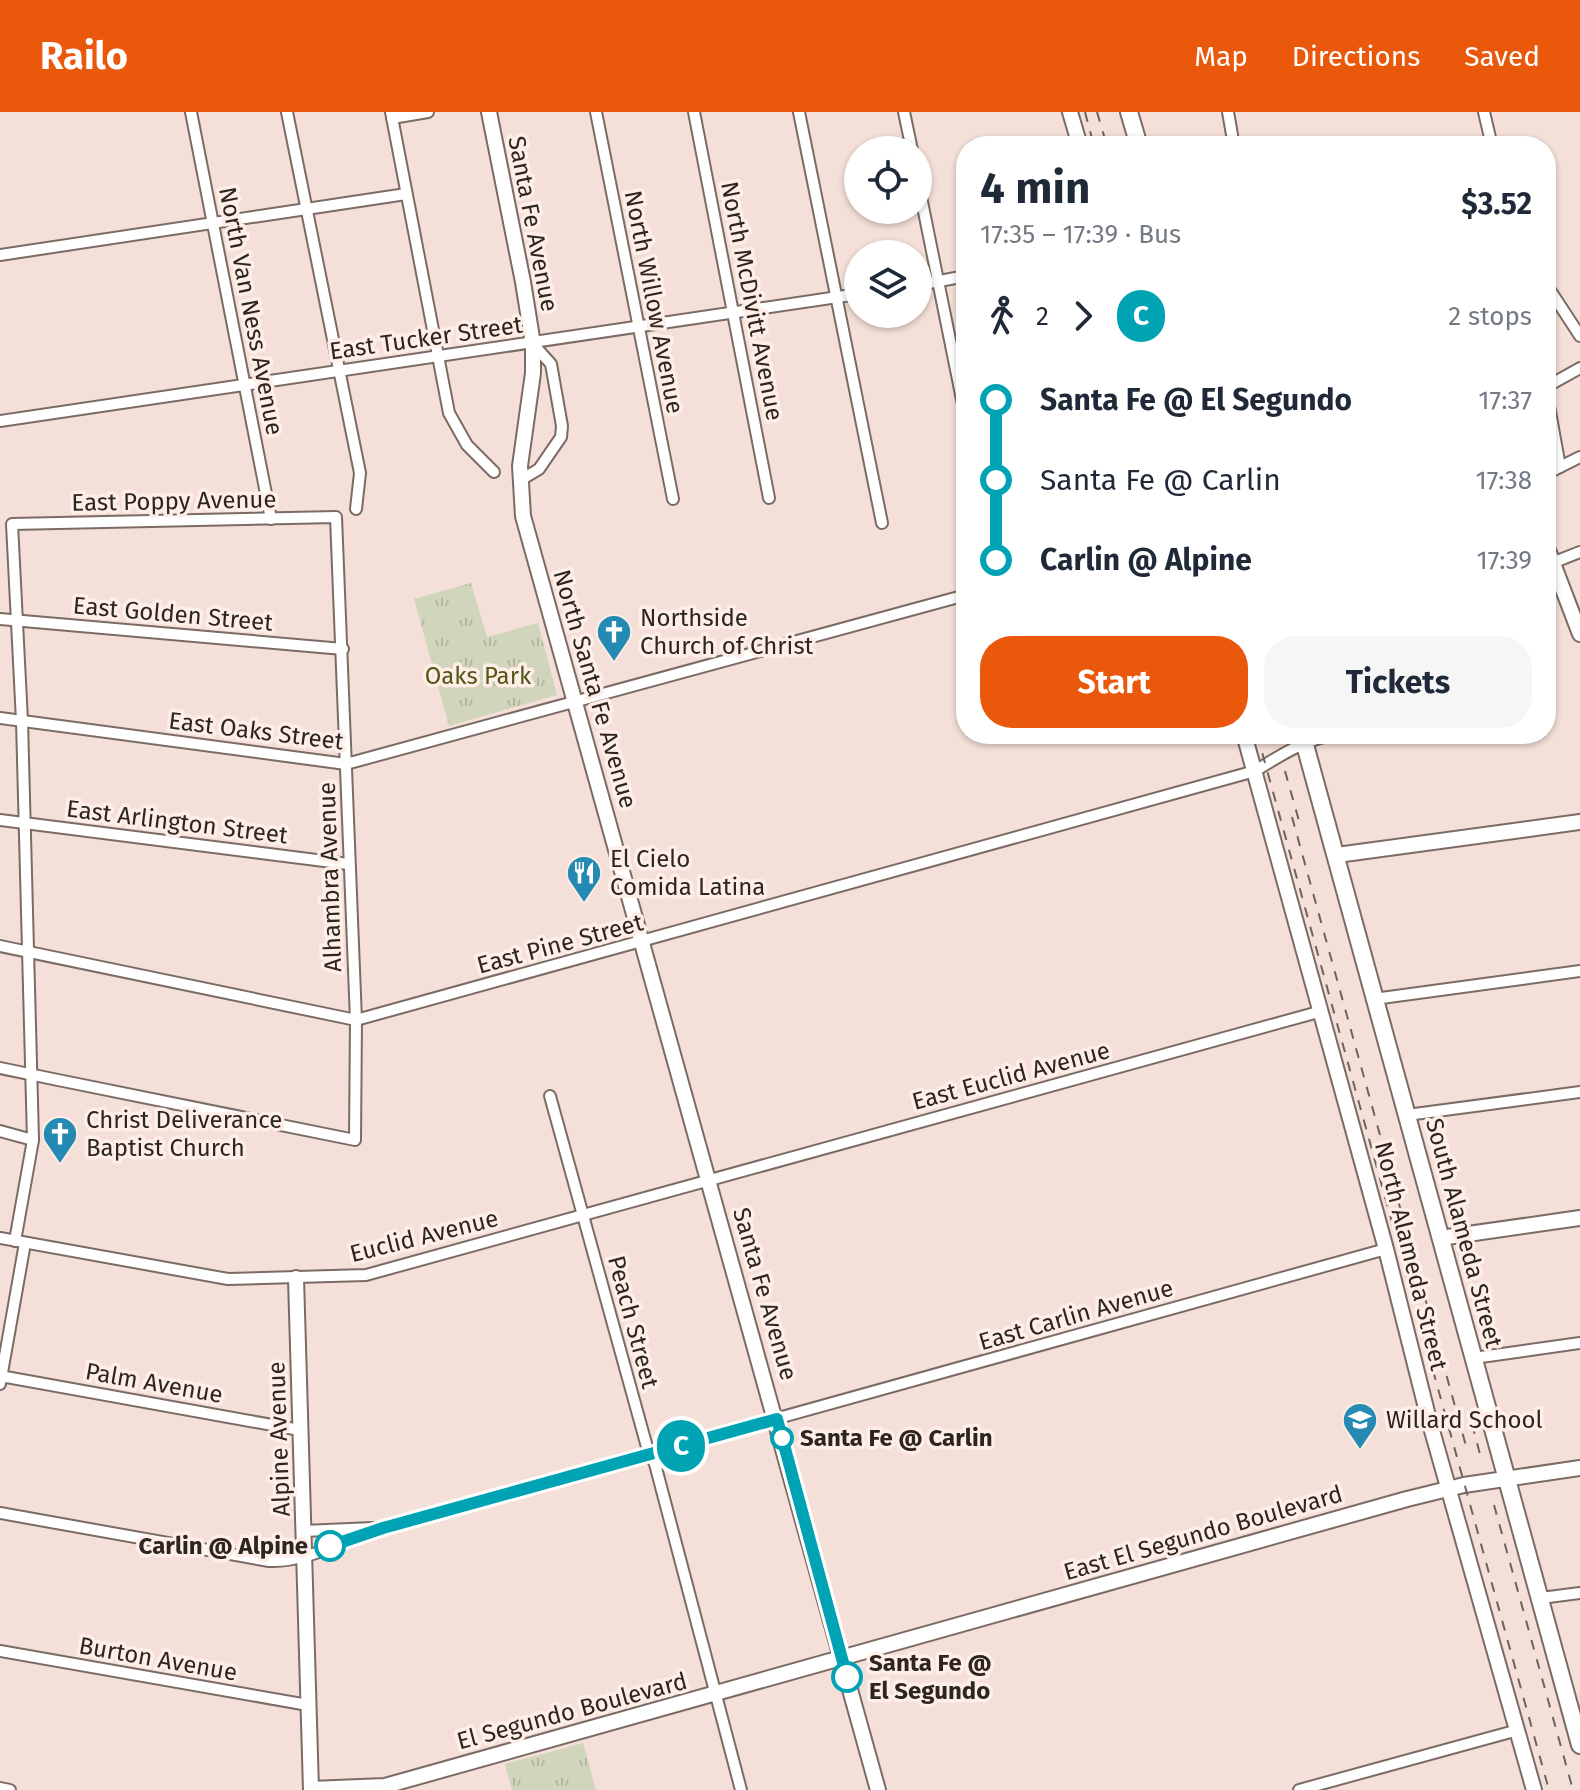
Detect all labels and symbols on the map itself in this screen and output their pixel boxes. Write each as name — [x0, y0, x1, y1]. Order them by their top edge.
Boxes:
street label: Santa Fe Avenue — [502, 134, 564, 314]
street label: North McDivitt Avenue — [715, 179, 789, 423]
street label: North Van Ness Avenue — [213, 184, 289, 438]
street label: North Willow Avenue — [619, 188, 689, 416]
street label: East Tucker Street — [328, 311, 525, 365]
street label: East Poppy Avenue — [71, 485, 277, 517]
street label: North Santa Fe Avenue — [548, 566, 642, 812]
street label: East Golden Street — [72, 591, 274, 637]
place label: Northside Church of Christ — [640, 604, 814, 660]
church icon: Northside Church of Christ — [595, 613, 633, 663]
park label: Oaks Park — [425, 662, 532, 690]
street label: East Oaks Street — [167, 706, 345, 756]
street label: Alhambra Avenue — [313, 781, 347, 973]
street label: East Arlington Street — [65, 795, 290, 850]
place label: El Cielo Comida Latina — [610, 845, 765, 901]
restaurant icon: El Cielo Comida Latina — [565, 854, 603, 904]
street label: East Pine Street — [474, 908, 646, 980]
street label: East Euclid Avenue — [909, 1036, 1113, 1116]
place label: Christ Deliverance Baptist Church — [86, 1106, 282, 1162]
church icon: Christ Deliverance Baptist Church — [41, 1115, 79, 1165]
street label: South Alameda Street — [1420, 1115, 1508, 1351]
street label: North Alameda Street — [1369, 1139, 1453, 1374]
street label: Euclid Avenue — [347, 1204, 501, 1268]
street label: Santa Fe Avenue — [727, 1205, 803, 1383]
street label: Peach Street — [602, 1253, 664, 1392]
street label: East Carlin Avenue — [976, 1274, 1176, 1356]
street label: Palm Avenue — [83, 1357, 225, 1409]
street label: Alpine Avenue — [262, 1361, 296, 1517]
school or university icon: Willard School — [1341, 1401, 1379, 1451]
place label: Willard School — [1386, 1406, 1543, 1434]
line badge: C — [655, 1420, 707, 1472]
place label: Santa Fe @ Carlin — [800, 1424, 993, 1452]
marker: Santa Fe @ Carlin — [771, 1427, 793, 1449]
street label: East El Segundo Boulevard — [1060, 1480, 1346, 1586]
marker: Carlin @ Alpine — [315, 1531, 345, 1561]
place label: Carlin @ Alpine — [139, 1532, 308, 1560]
street label: Burton Avenue — [77, 1631, 239, 1687]
place label: Santa Fe @ El Segundo — [869, 1649, 992, 1705]
marker: Santa Fe @ El Segundo — [832, 1662, 862, 1692]
street label: El Segundo Boulevard — [454, 1667, 690, 1755]

